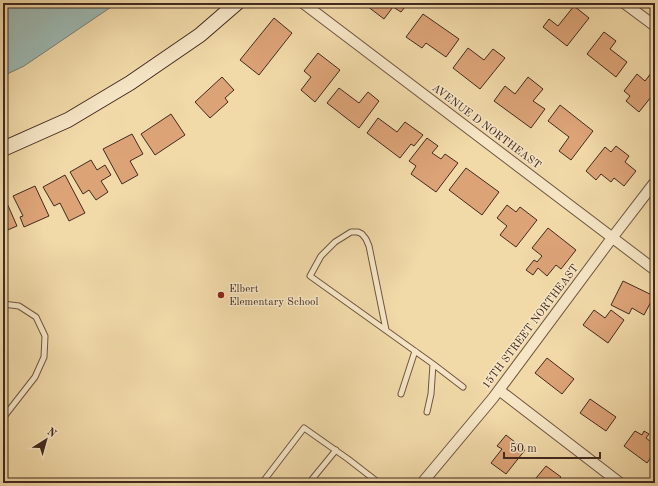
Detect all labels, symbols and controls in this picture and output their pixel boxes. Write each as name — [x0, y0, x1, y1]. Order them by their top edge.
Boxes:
street label: AVENUE D NORTHEAST — [429, 82, 543, 172]
street label: 15TH STREET NORTHEAST — [481, 263, 581, 391]
place label: Elbert Elementary School — [229, 284, 319, 308]
marker: Elbert Elementary School — [216, 290, 226, 300]
north arrow — [26, 420, 66, 460]
text: N — [44, 426, 58, 440]
scale bar — [504, 434, 600, 460]
text: 50 m — [510, 442, 537, 455]

